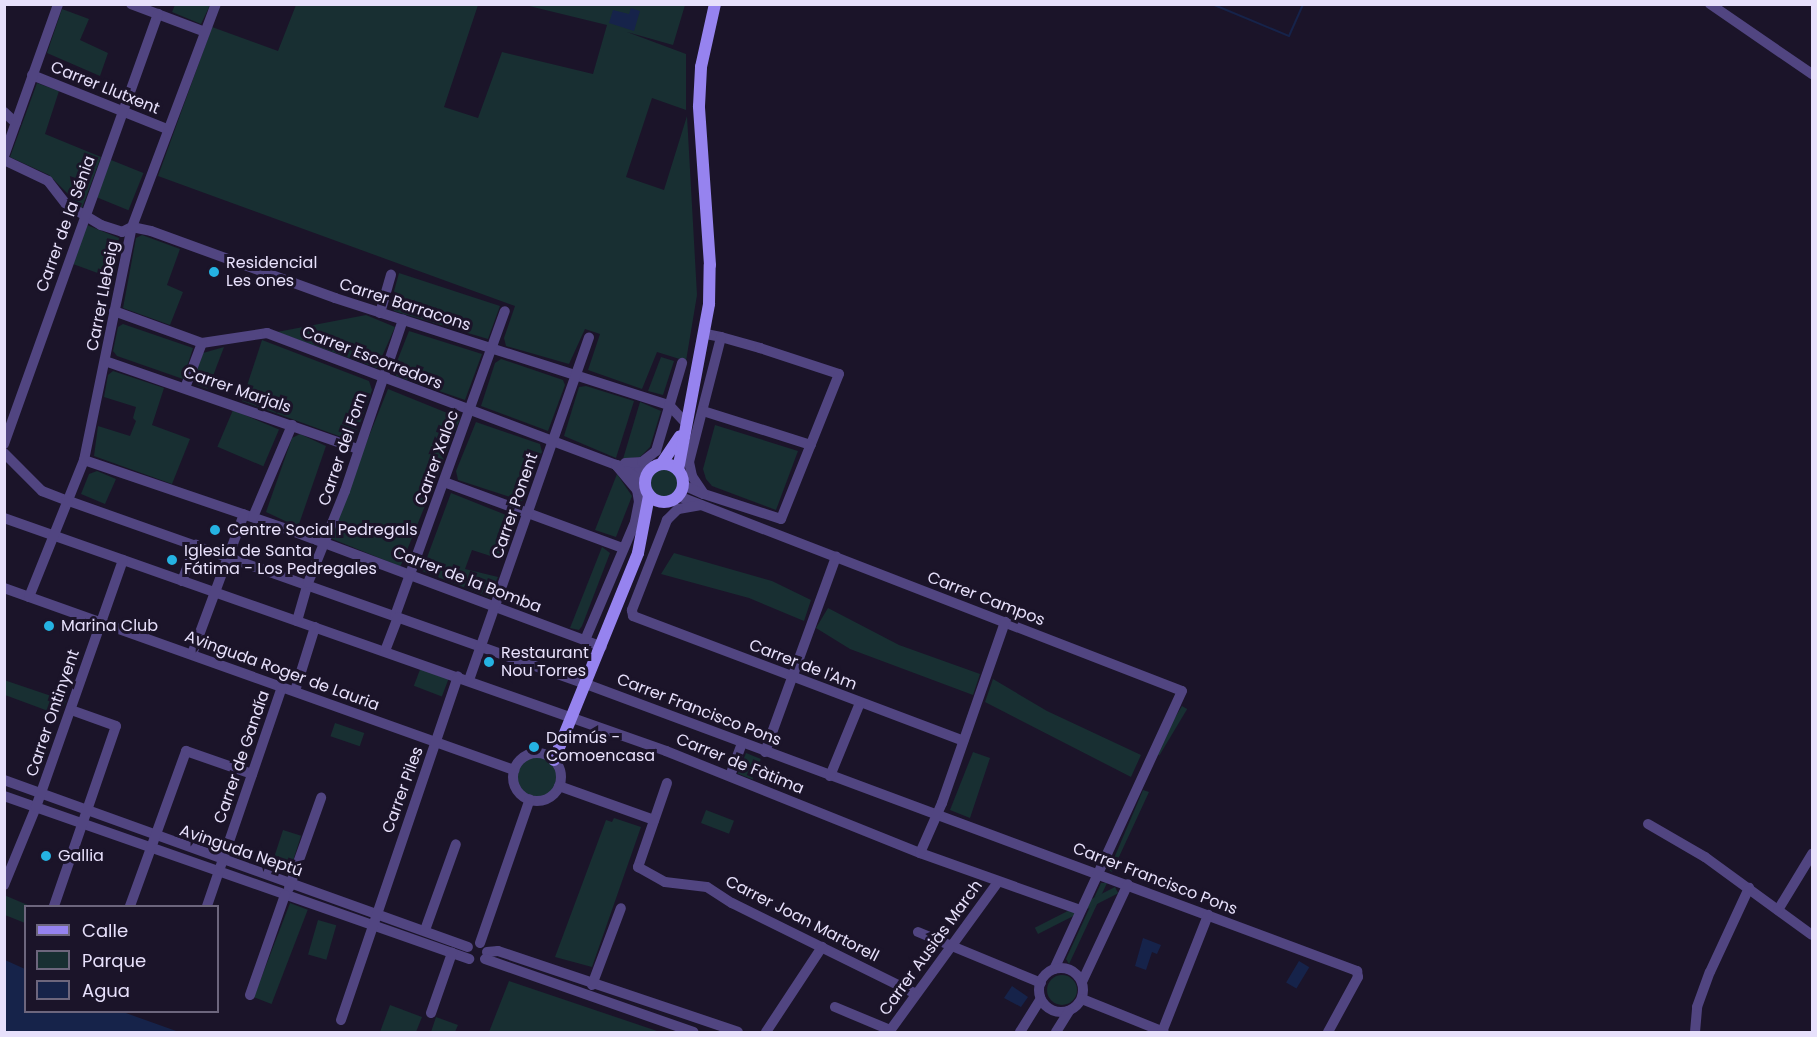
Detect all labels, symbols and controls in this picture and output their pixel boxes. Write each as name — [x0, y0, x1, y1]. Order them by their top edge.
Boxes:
street label: Carrer Llutxent — [48, 57, 162, 119]
street label: Carrer de la Sénia — [32, 153, 100, 295]
street label: Carrer Llebeig — [83, 239, 123, 353]
place label: Residencial Les ones — [226, 253, 317, 291]
marker: Residencial Les ones — [207, 265, 221, 279]
street label: Carrer Barracons — [337, 275, 473, 335]
street label: Carrer Escorredors — [299, 322, 445, 394]
street label: Carrer Marjals — [181, 363, 293, 417]
street label: Carrer del Forn — [315, 390, 371, 508]
street label: Carrer Xaloc — [411, 408, 463, 508]
street label: Carrer Ponent — [488, 450, 542, 562]
place label: Centre Social Pedregals — [227, 520, 418, 540]
marker: Centre Social Pedregals — [208, 523, 222, 537]
place label: Iglesia de Santa Fátima - Los Pedregales — [184, 541, 377, 579]
street label: Carrer de la Bomba — [390, 543, 544, 617]
marker: Iglesia de Santa Fátima - Los Pedregales — [165, 553, 179, 567]
street label: Carrer Campos — [925, 568, 1047, 630]
place label: Marina Club — [61, 616, 158, 636]
marker: Marina Club — [42, 619, 56, 633]
street label: Avinguda Roger de Lauria — [182, 627, 382, 715]
street label: Carrer de l'Am — [746, 636, 860, 694]
place label: Restaurant Nou Torres — [501, 643, 589, 681]
street label: Carrer Ontinyent — [22, 647, 84, 779]
marker: Restaurant Nou Torres — [482, 655, 496, 669]
street label: Carrer Francisco Pons — [614, 670, 784, 750]
street label: Carrer de Gandía — [210, 688, 274, 826]
place label: Daimús - Comoencasa — [546, 728, 655, 766]
street label: Carrer de Fàtima — [673, 730, 807, 798]
marker: Daimús - Comoencasa — [527, 740, 541, 754]
street label: Carrer Piles — [378, 744, 428, 836]
street label: Avinguda Neptú — [177, 821, 305, 881]
street label: Carrer Francisco Pons — [1070, 839, 1240, 919]
place label: Gallia — [58, 846, 104, 866]
marker: Gallia — [39, 849, 53, 863]
street label: Carrer Joan Martorell — [722, 872, 882, 966]
street label: Carrer Ausiàs March — [875, 877, 987, 1019]
legend — [24, 905, 219, 1013]
text: Calle — [82, 918, 128, 943]
text: Parque — [82, 948, 146, 973]
text: Agua — [82, 978, 130, 1003]

